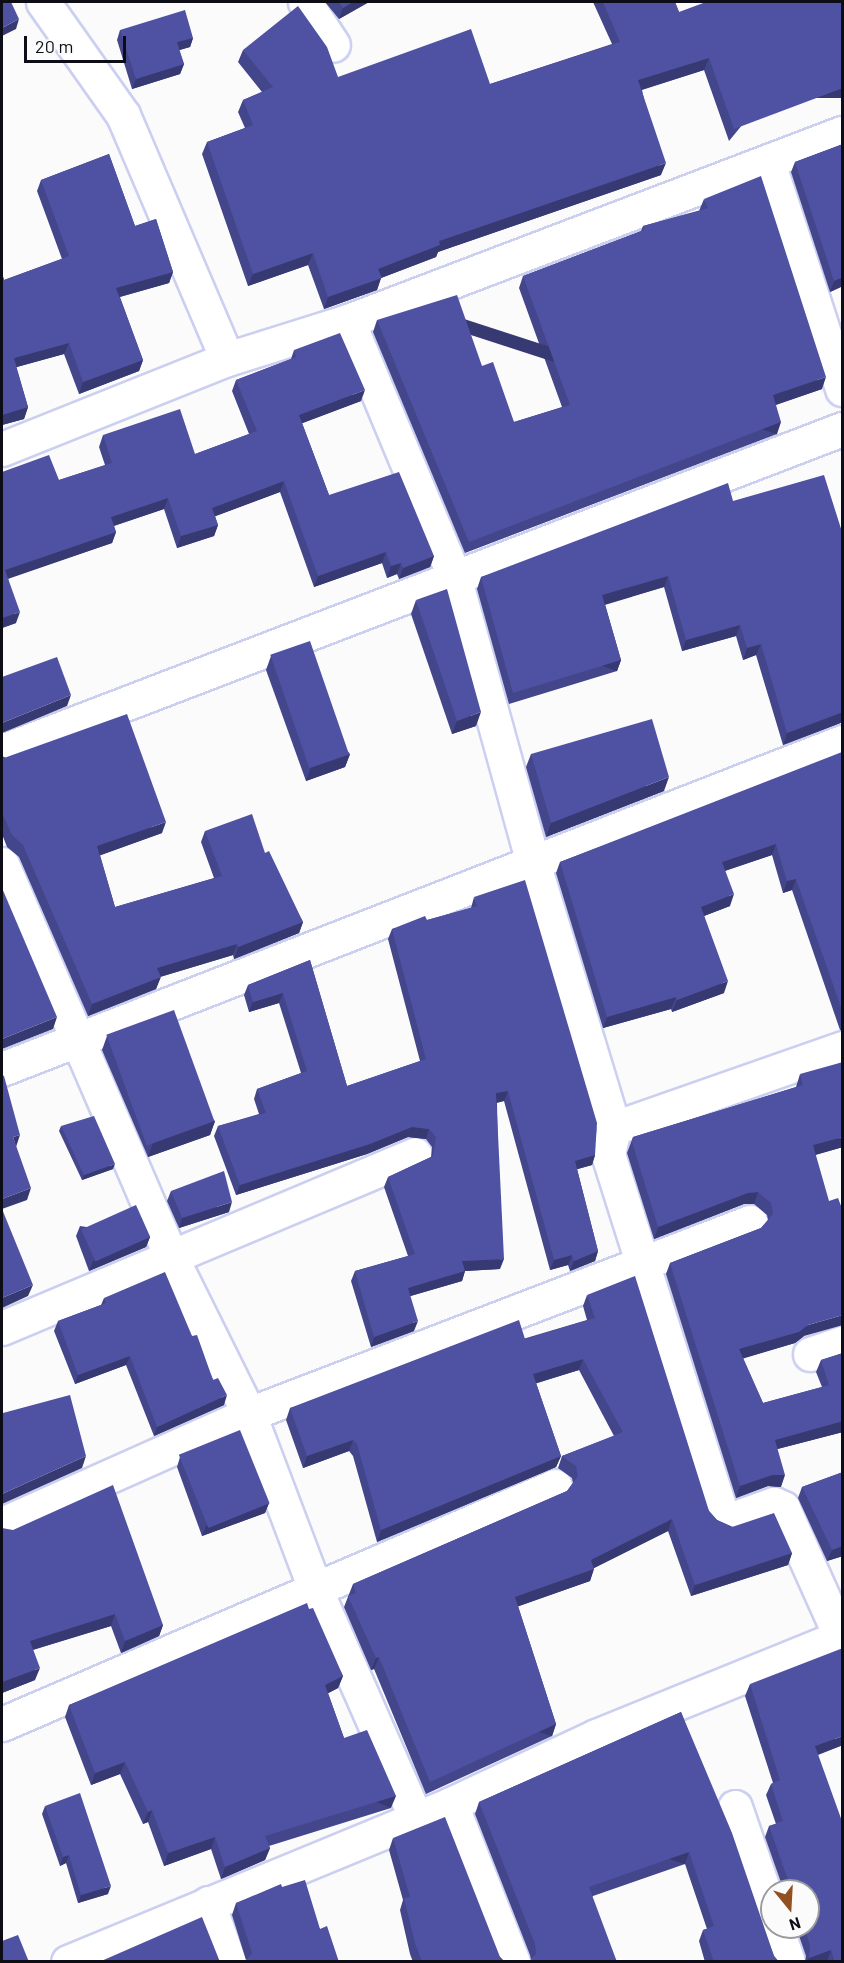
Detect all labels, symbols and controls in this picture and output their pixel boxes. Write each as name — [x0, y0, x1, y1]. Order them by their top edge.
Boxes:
scale bar — [27, 24, 129, 62]
text: 20 m — [35, 35, 73, 57]
north arrow — [760, 1879, 820, 1939]
text: N — [787, 1914, 803, 1935]

